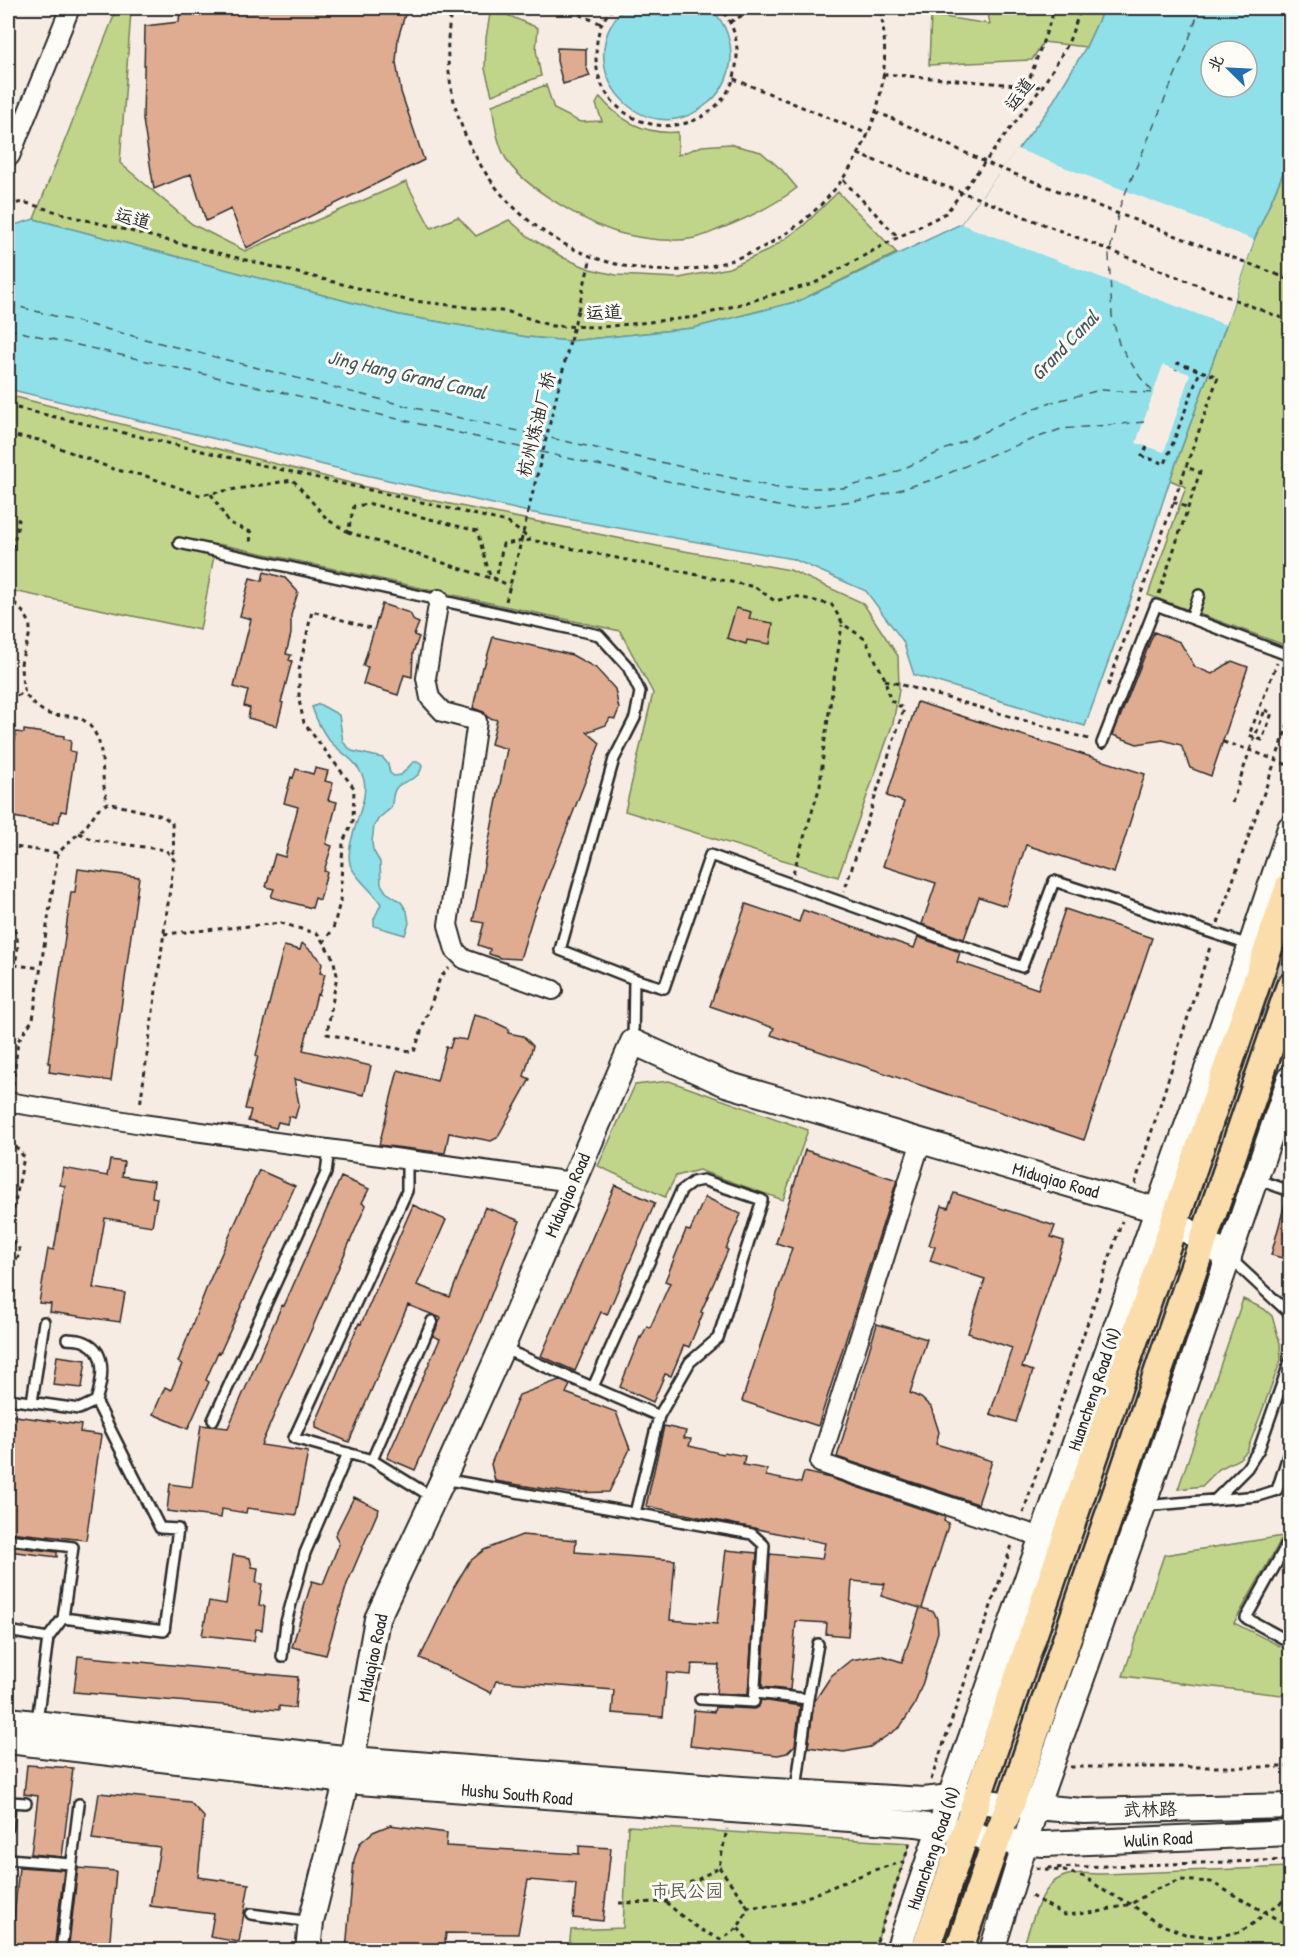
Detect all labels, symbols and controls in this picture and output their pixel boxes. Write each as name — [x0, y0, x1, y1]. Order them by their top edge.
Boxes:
north arrow — [1199, 39, 1259, 99]
text: 北 — [1202, 51, 1229, 75]
street label: 运道 — [998, 72, 1040, 116]
street label: 运道 — [113, 202, 153, 234]
street label: 运道 — [585, 299, 623, 325]
water label: Grand Canal — [1024, 303, 1105, 386]
water label: Jing Hang Grand Canal — [325, 343, 490, 407]
street label: 杭州炼油厂桥 — [511, 369, 561, 479]
street label: Miduqiao Road — [538, 1149, 596, 1241]
street label: Miduqiao Road — [1010, 1156, 1102, 1204]
street label: Huancheng Road (N) — [1061, 1324, 1127, 1454]
street label: Miduqiao Road — [350, 1612, 394, 1704]
street label: Hushu South Road — [460, 1777, 574, 1811]
street label: Huancheng Road (N) — [900, 1783, 966, 1913]
street label: 武林路 — [1123, 1796, 1177, 1822]
street label: Wulin Road — [1123, 1825, 1193, 1853]
park label: 市民公园 — [651, 1878, 723, 1903]

